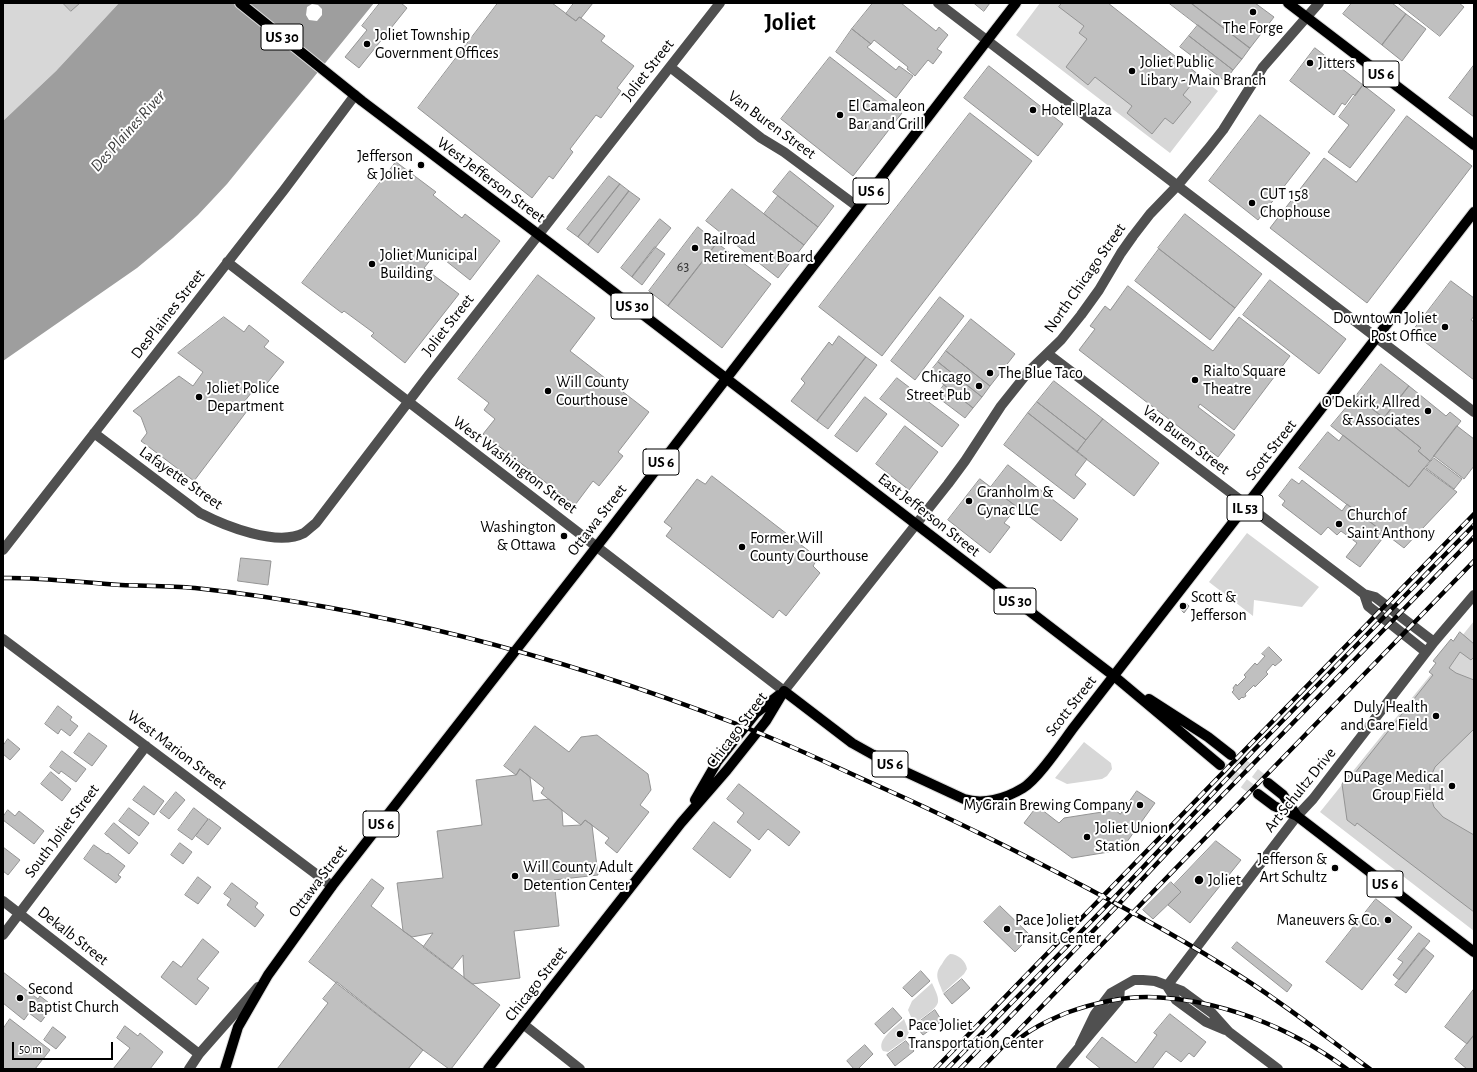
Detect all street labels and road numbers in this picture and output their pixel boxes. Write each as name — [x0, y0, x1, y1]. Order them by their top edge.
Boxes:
road number: US 30 — [261, 24, 303, 50]
street label: Joliet Street — [618, 35, 678, 105]
road number: US 6 — [1363, 61, 1399, 87]
street label: Van Buren Street — [724, 87, 820, 163]
street label: West Jefferson Street — [433, 133, 549, 227]
road number: US 6 — [853, 178, 889, 204]
street label: North Chicago Street — [1040, 219, 1130, 337]
street label: DesPlaines Street — [127, 265, 209, 363]
street label: Joliet Street — [418, 290, 478, 360]
road number: US 30 — [611, 293, 653, 319]
street label: Van Buren Street — [1139, 401, 1233, 479]
street label: West Washington Street — [449, 412, 581, 518]
street label: Scott Street — [1241, 416, 1301, 484]
street label: Lafayette Street — [136, 442, 226, 514]
road number: US 6 — [643, 449, 679, 475]
street label: East Jefferson Street — [874, 469, 984, 561]
street label: Ottawa Street — [563, 480, 631, 560]
road number: IL 53 — [1227, 495, 1263, 521]
road number: US 30 — [994, 588, 1036, 614]
street label: Scott Street — [1041, 672, 1101, 740]
street label: Chicago Street — [702, 688, 772, 772]
street label: West Marion Street — [123, 706, 231, 794]
street label: Art Schultz Drive — [1260, 744, 1340, 836]
road number: US 6 — [872, 751, 908, 777]
street label: South Joliet Street — [21, 780, 103, 882]
road number: US 6 — [363, 811, 399, 837]
street label: Ottawa Street — [285, 841, 351, 921]
road number: US 6 — [1367, 871, 1403, 897]
street label: Dekalb Street — [34, 902, 112, 970]
street label: Chicago Street — [501, 943, 571, 1025]

